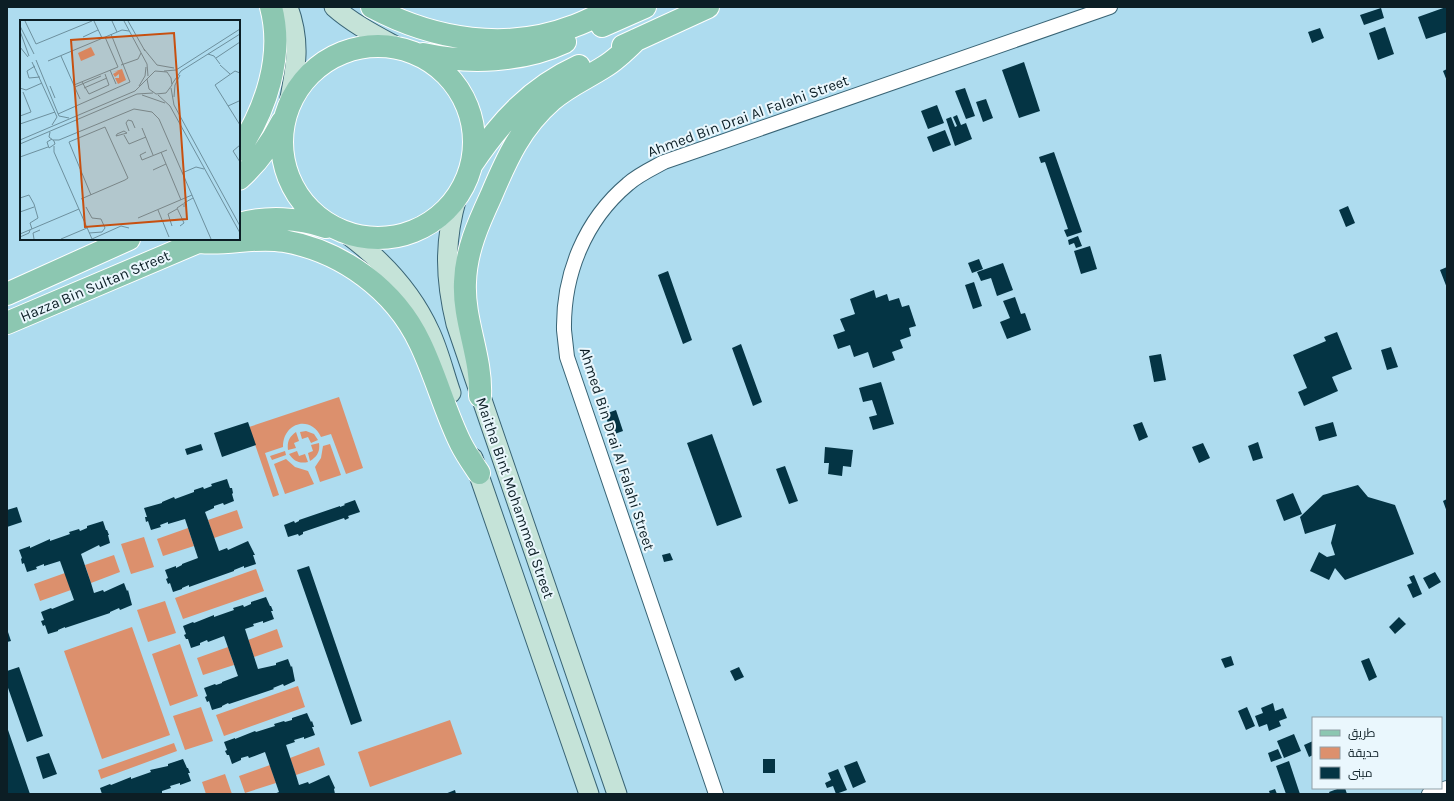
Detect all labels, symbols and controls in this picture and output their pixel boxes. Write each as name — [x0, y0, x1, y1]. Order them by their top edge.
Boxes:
inset map — [20, 20, 240, 240]
street label: Ahmed Bin Drai Al Falahi Street — [645, 71, 851, 161]
street label: Hazza Bin Sultan Street — [17, 246, 173, 326]
street label: Ahmed Bin Drai Al Falahi Street — [576, 345, 659, 553]
street label: Maitha Bint Mohammed Street — [472, 395, 558, 601]
legend — [1312, 717, 1442, 789]
text: طريق — [1348, 726, 1376, 740]
text: حديقة — [1348, 746, 1379, 760]
text: مبنى — [1348, 766, 1373, 780]

